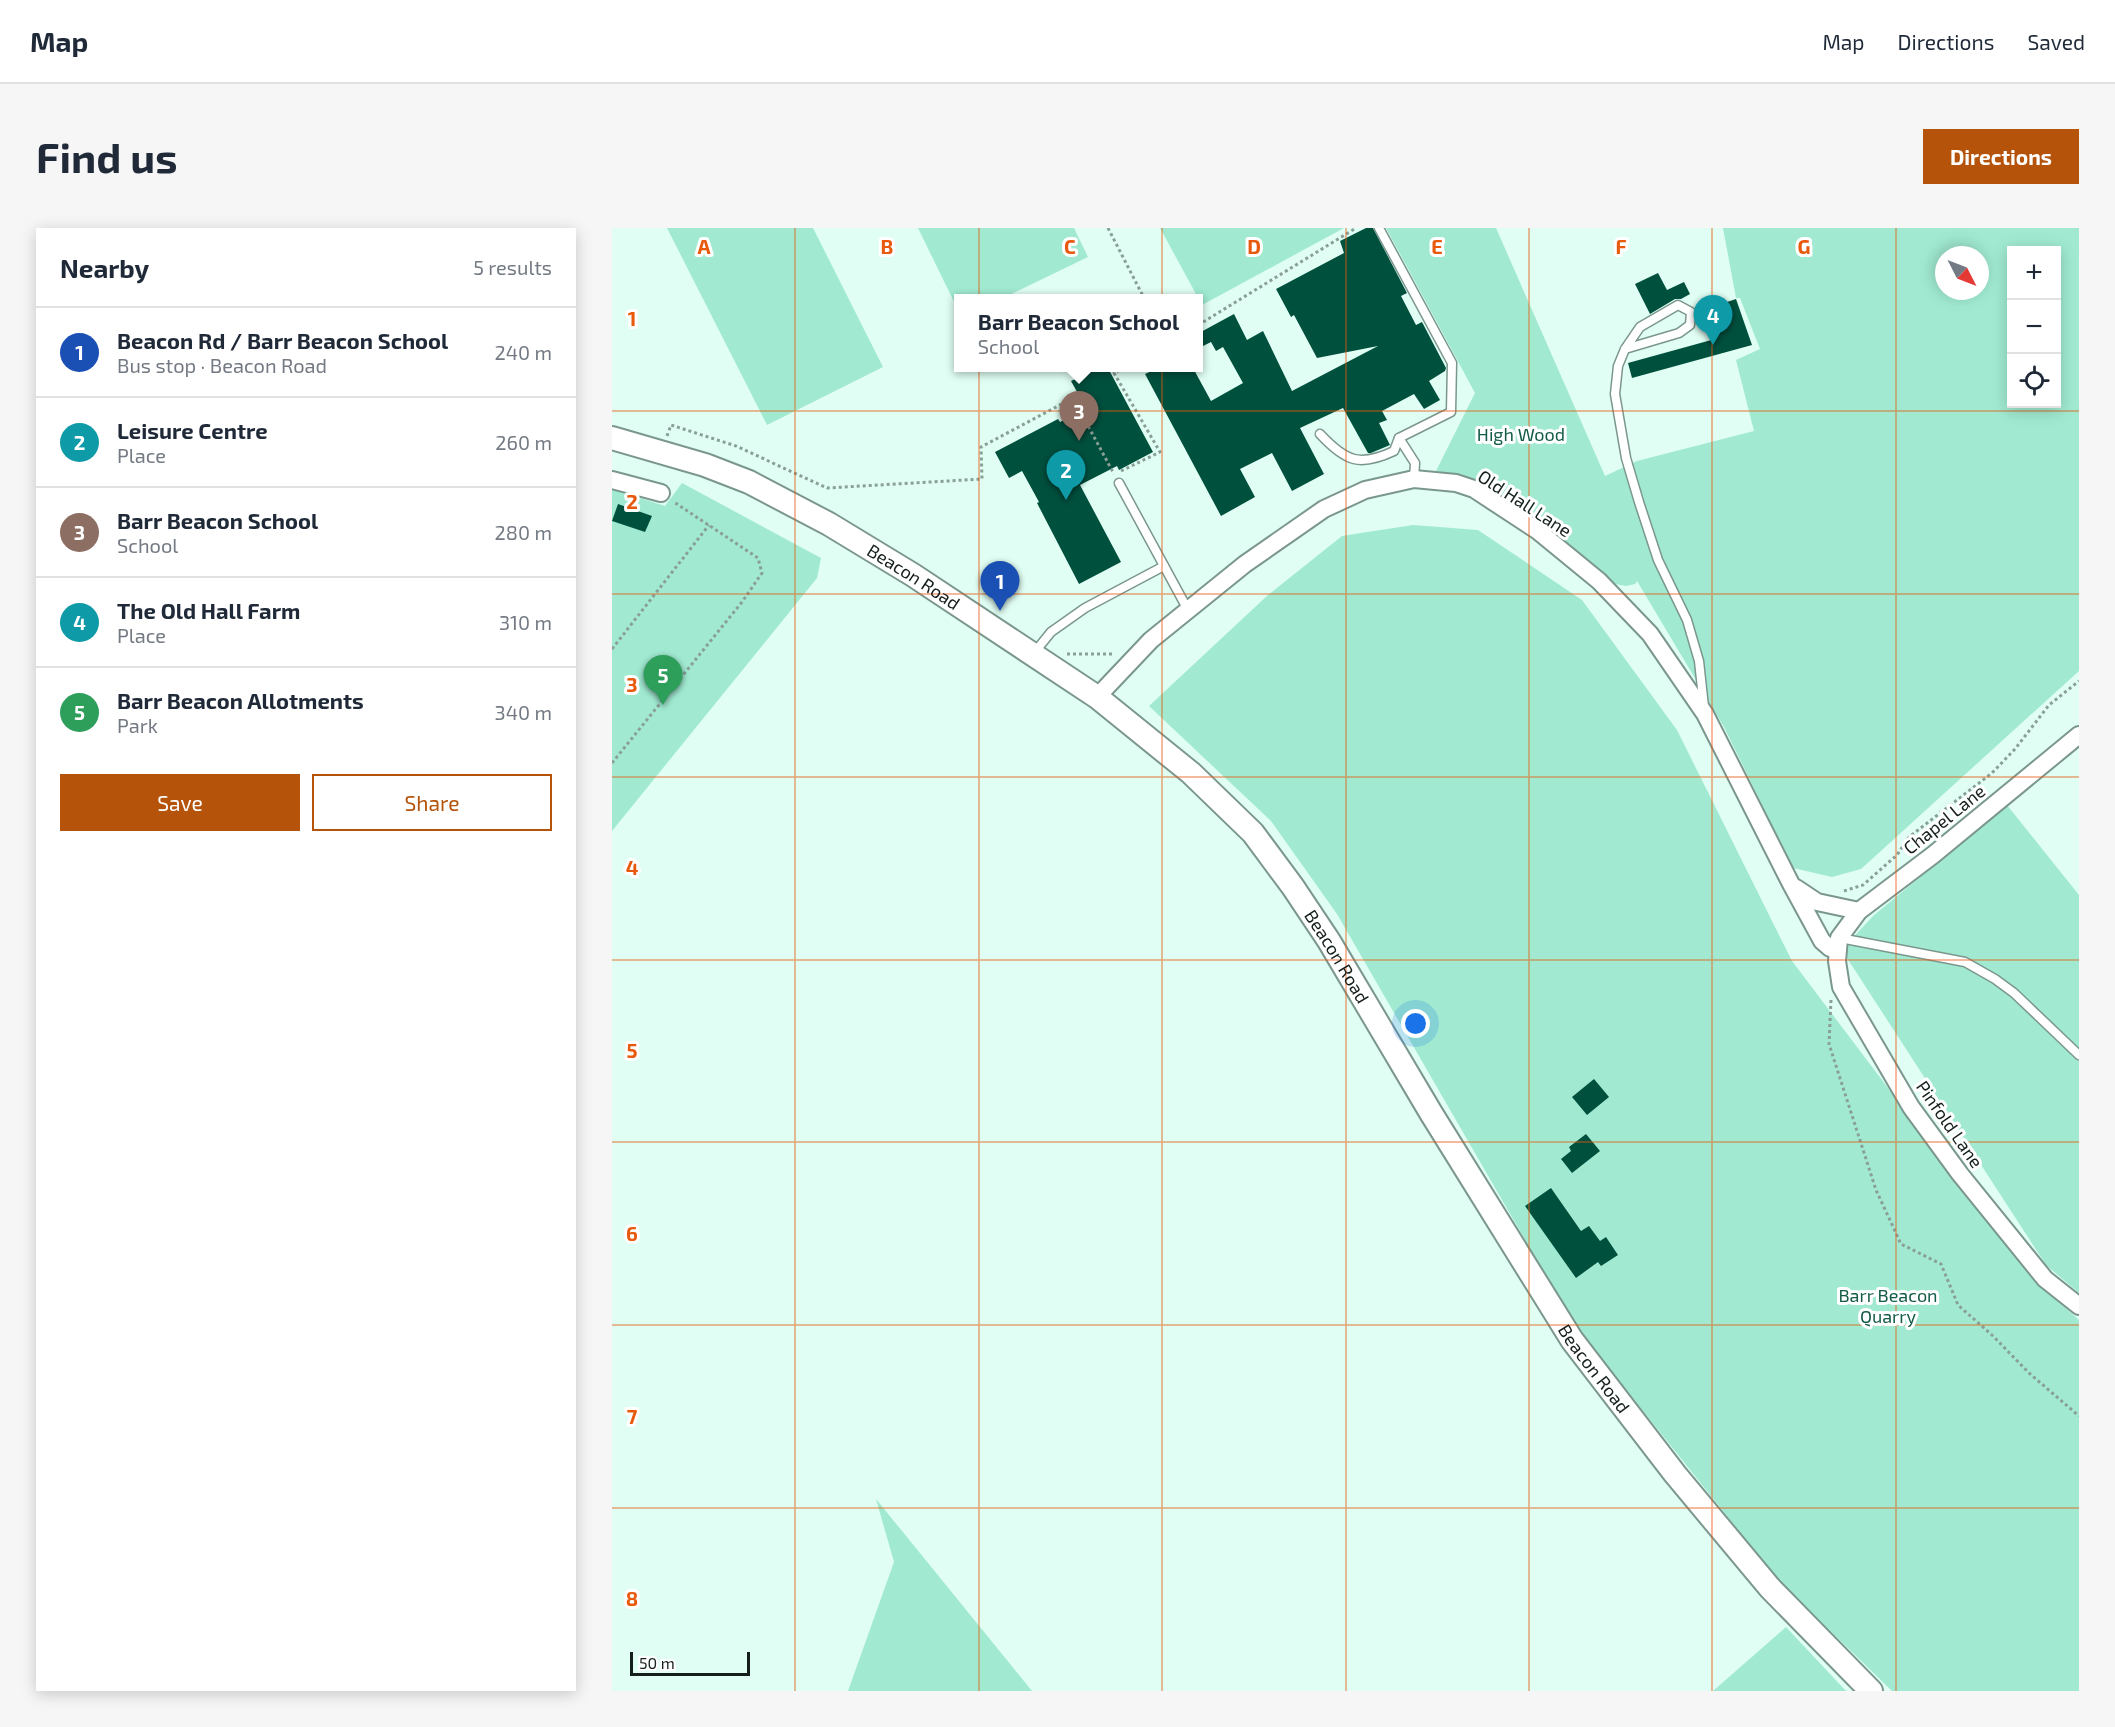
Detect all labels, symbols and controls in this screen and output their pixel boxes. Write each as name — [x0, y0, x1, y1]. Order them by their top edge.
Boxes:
text: Map — [30, 24, 88, 58]
text: Map — [1822, 29, 1865, 54]
text: Directions — [1898, 29, 1994, 54]
text: Saved — [2027, 29, 2085, 54]
button: Directions — [1923, 129, 2079, 184]
text: Find us — [36, 131, 178, 181]
text: A — [697, 234, 711, 258]
text: B — [881, 234, 893, 258]
text: C — [1064, 234, 1076, 258]
text: D — [1247, 234, 1261, 258]
text: E — [1431, 234, 1443, 258]
text: F — [1615, 234, 1627, 258]
text: G — [1798, 234, 1810, 258]
north arrow — [1935, 246, 1989, 300]
map controls — [2007, 246, 2061, 408]
button: + — [2007, 246, 2061, 300]
text: Nearby — [60, 252, 149, 283]
text: 5 results — [473, 255, 552, 279]
popup — [954, 294, 1203, 372]
pin: 4 — [1694, 296, 1732, 345]
button: − — [2007, 300, 2061, 354]
text: 1 — [628, 306, 636, 330]
text: Barr Beacon School — [978, 308, 1179, 334]
text: Beacon Rd / Barr Beacon School — [117, 327, 448, 353]
text: School — [978, 334, 1039, 358]
text: 1 — [75, 340, 84, 364]
text: 240 m — [494, 340, 552, 364]
text: Bus stop · Beacon Road — [117, 353, 327, 377]
button: locate — [2007, 354, 2061, 408]
pin: 3 — [1060, 392, 1098, 441]
text: Leisure Centre — [117, 417, 268, 443]
park label: High Wood — [1477, 423, 1565, 445]
text: 2 — [74, 430, 85, 454]
text: 260 m — [495, 430, 552, 454]
text: Place — [117, 443, 166, 467]
pin: 2 — [1046, 450, 1086, 500]
street label: Old Hall Lane — [1474, 465, 1576, 541]
text: 2 — [626, 489, 638, 513]
text: Barr Beacon School — [117, 507, 318, 533]
text: 3 — [74, 520, 85, 544]
text: 280 m — [495, 520, 552, 544]
text: School — [117, 533, 178, 557]
street label: Beacon Road — [863, 539, 964, 614]
pin: 1 — [980, 562, 1020, 611]
text: The Old Hall Farm — [117, 597, 300, 623]
text: 4 — [73, 610, 86, 634]
text: 310 m — [499, 610, 552, 634]
text: Place — [117, 623, 166, 647]
pin: 5 — [644, 656, 682, 705]
text: 3 — [626, 672, 638, 696]
text: Barr Beacon Allotments — [117, 687, 364, 713]
text: 5 — [74, 700, 85, 724]
text: 340 m — [495, 700, 552, 724]
text: Park — [117, 713, 158, 737]
button: Save — [60, 774, 300, 831]
button: Share — [312, 774, 552, 831]
street label: Chapel Lane — [1899, 779, 1989, 859]
text: 4 — [626, 855, 639, 879]
street label: Beacon Road — [1300, 905, 1374, 1007]
your location — [1401, 1009, 1430, 1038]
text: 5 — [626, 1038, 638, 1062]
street label: Pinfold Lane — [1912, 1076, 1988, 1172]
text: 6 — [626, 1221, 638, 1245]
park label: Barr Beacon Quarry — [1838, 1284, 1938, 1327]
street label: Beacon Road — [1554, 1320, 1635, 1417]
text: 7 — [627, 1404, 638, 1428]
text: 8 — [626, 1586, 638, 1610]
scale bar — [630, 1649, 750, 1676]
text: 50 m — [639, 1653, 675, 1672]

